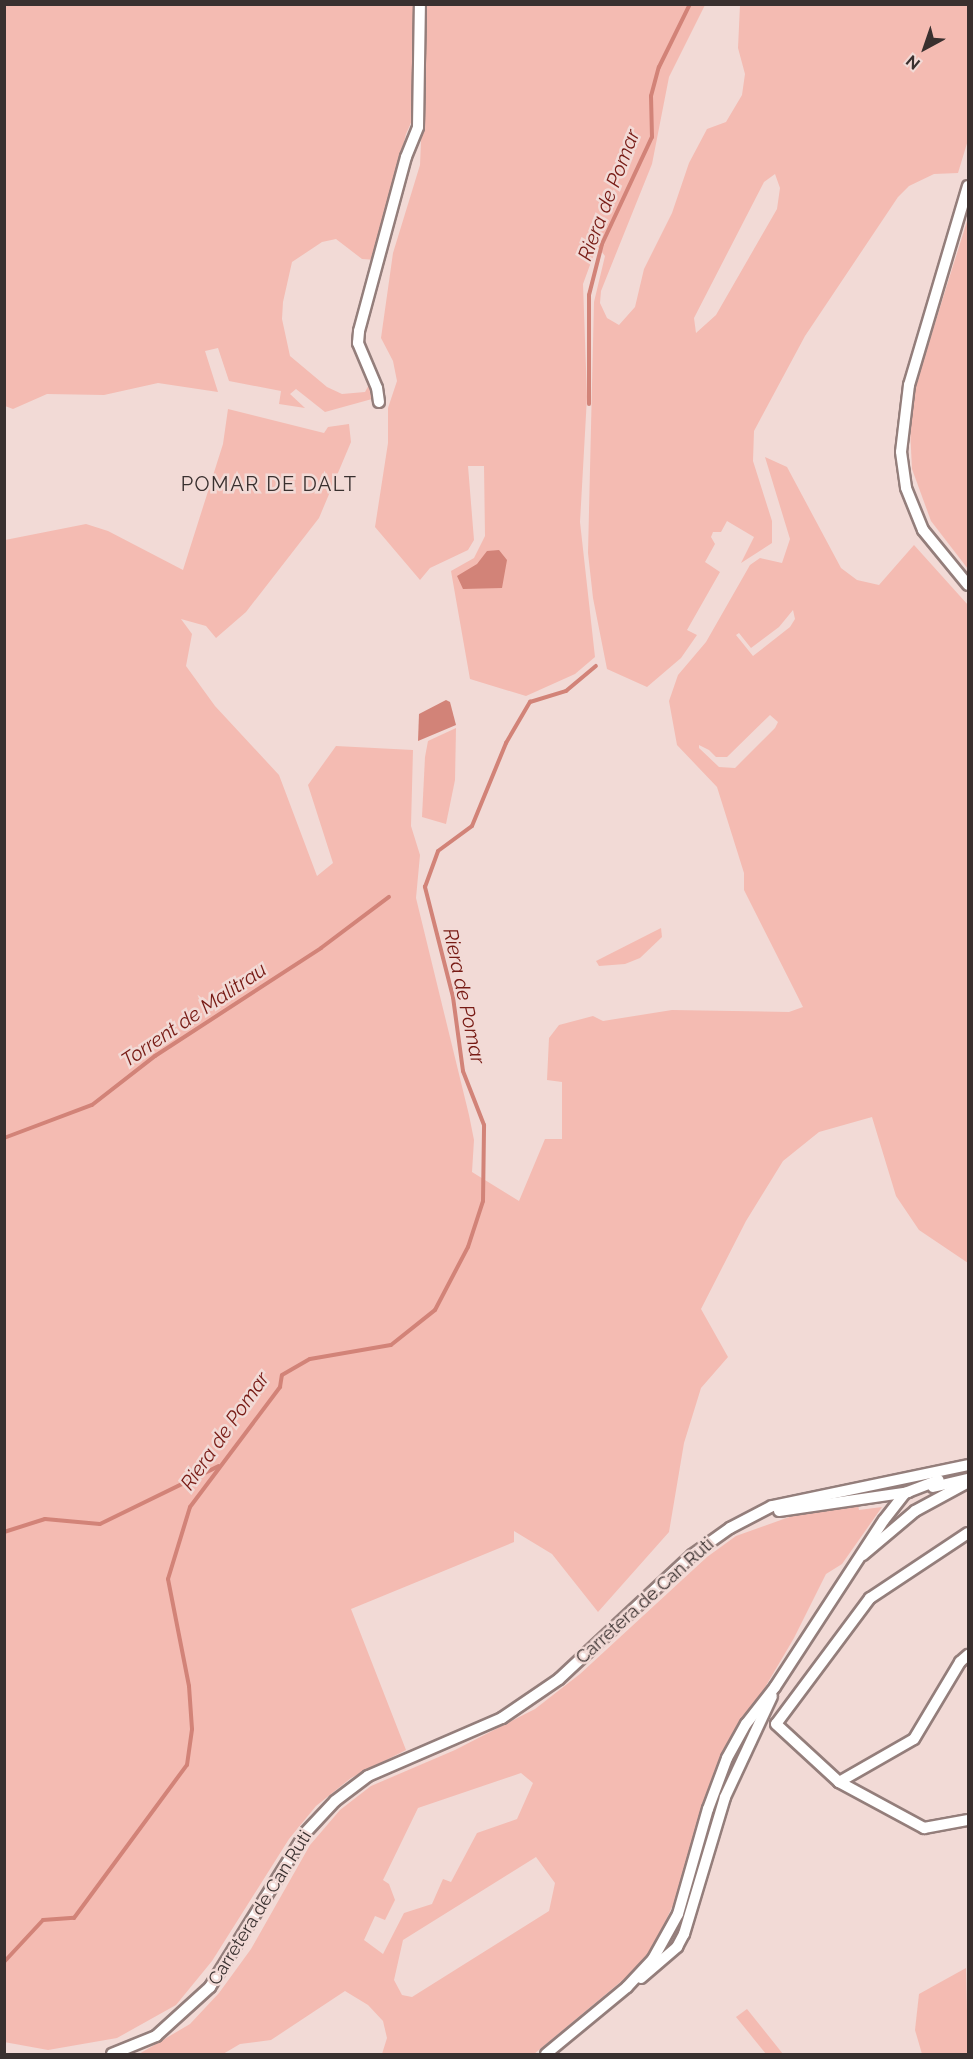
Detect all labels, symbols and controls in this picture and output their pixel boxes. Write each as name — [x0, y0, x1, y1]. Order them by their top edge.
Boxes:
north arrow — [895, 18, 955, 78]
text: N — [902, 51, 924, 73]
water label: Riera de Pomar — [573, 126, 645, 264]
district label: POMAR DE DALT — [181, 472, 357, 496]
water label: Riera de Pomar — [438, 926, 490, 1066]
water label: Torrent de Malitrau — [117, 958, 271, 1072]
water label: Riera de Pomar — [175, 1367, 275, 1495]
street label: Carretera de Can Ruti — [572, 1533, 718, 1669]
street label: Carretera de Can Ruti — [204, 1827, 316, 1989]

